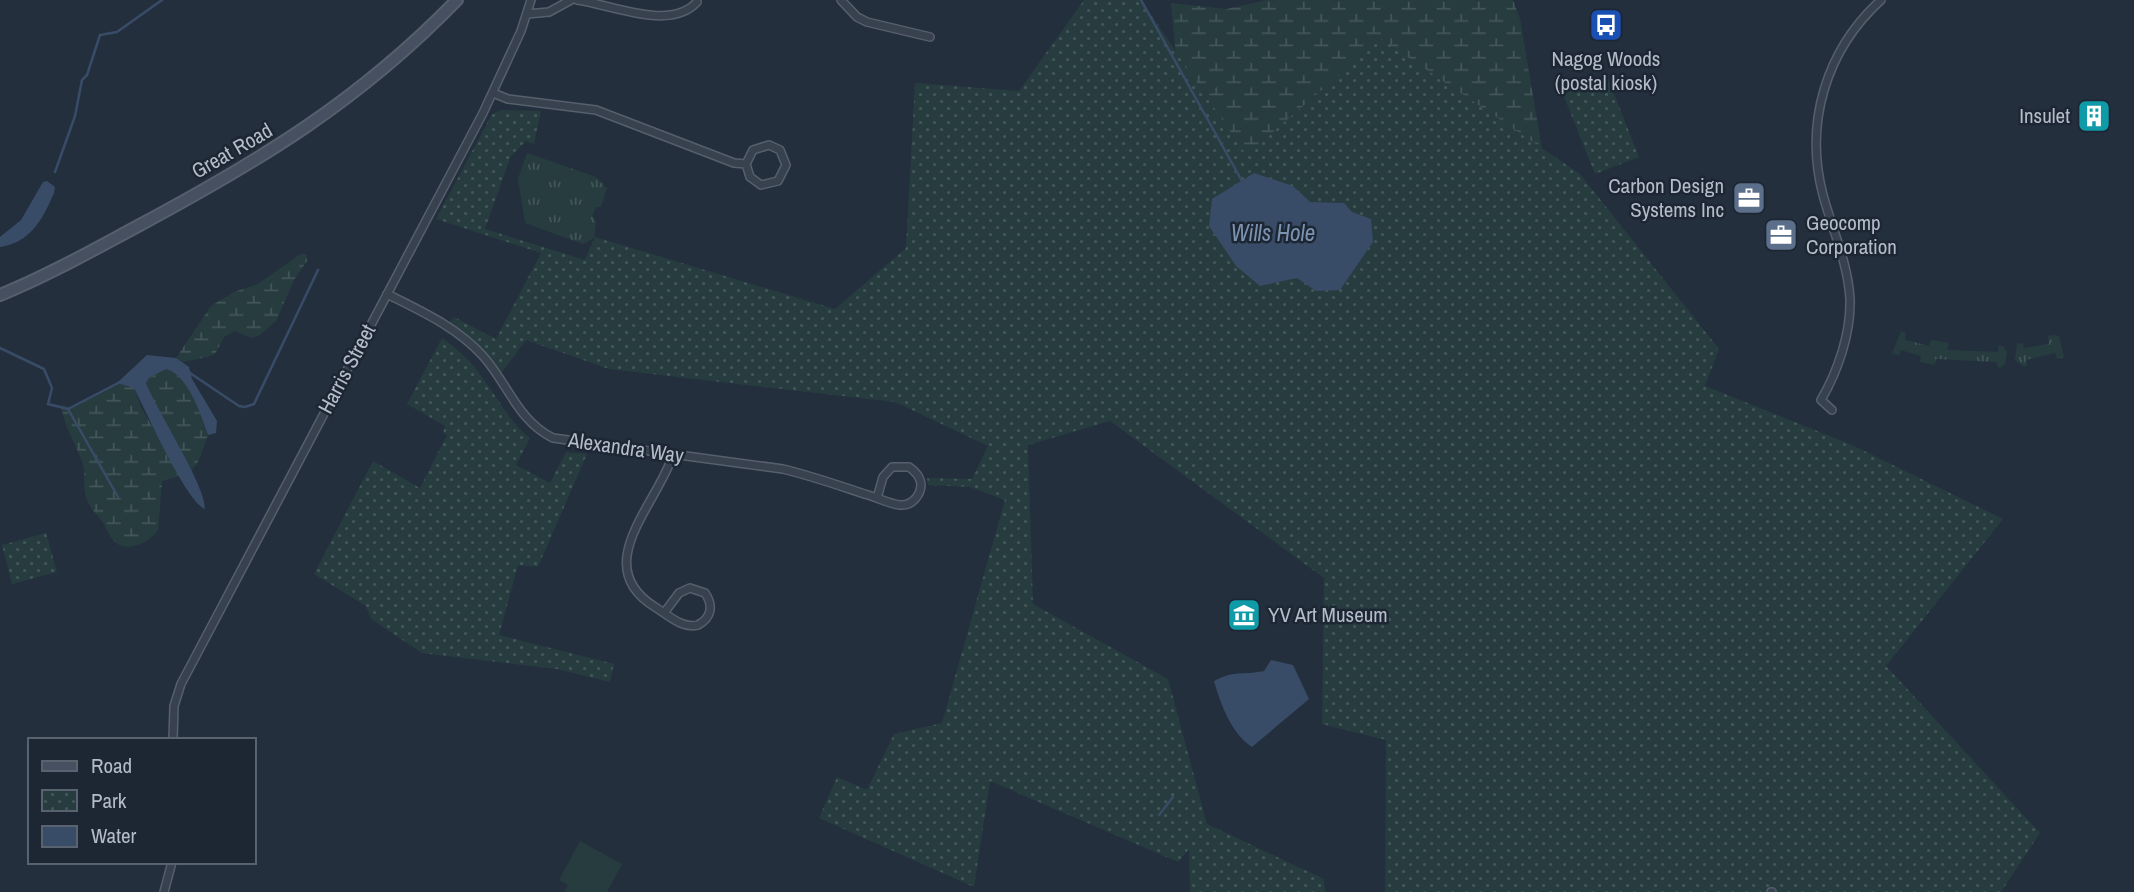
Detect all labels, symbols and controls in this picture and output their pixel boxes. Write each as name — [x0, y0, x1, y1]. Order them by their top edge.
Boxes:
bus stop icon: Nagog Woods (postal kiosk) — [1587, 6, 1625, 44]
place label: Nagog Woods (postal kiosk) — [1552, 44, 1660, 97]
building icon: Insulet — [2075, 97, 2113, 135]
place label: Insulet — [2019, 101, 2070, 130]
street label: Great Road — [186, 116, 278, 185]
place label: Carbon Design Systems Inc — [1608, 171, 1724, 224]
office icon: Carbon Design Systems Inc — [1730, 179, 1768, 217]
place label: Geocomp Corporation — [1806, 208, 1897, 261]
office icon: Geocomp Corporation — [1762, 216, 1800, 254]
water label: Wills Hole — [1231, 217, 1315, 248]
street label: Harris Street — [311, 319, 382, 419]
street label: Alexandra Way — [566, 425, 686, 470]
museum icon: YV Art Museum — [1225, 596, 1263, 634]
place label: YV Art Museum — [1268, 600, 1388, 629]
legend — [28, 738, 256, 864]
text: Road — [91, 751, 132, 780]
text: Park — [91, 786, 127, 815]
text: Water — [91, 821, 137, 850]

